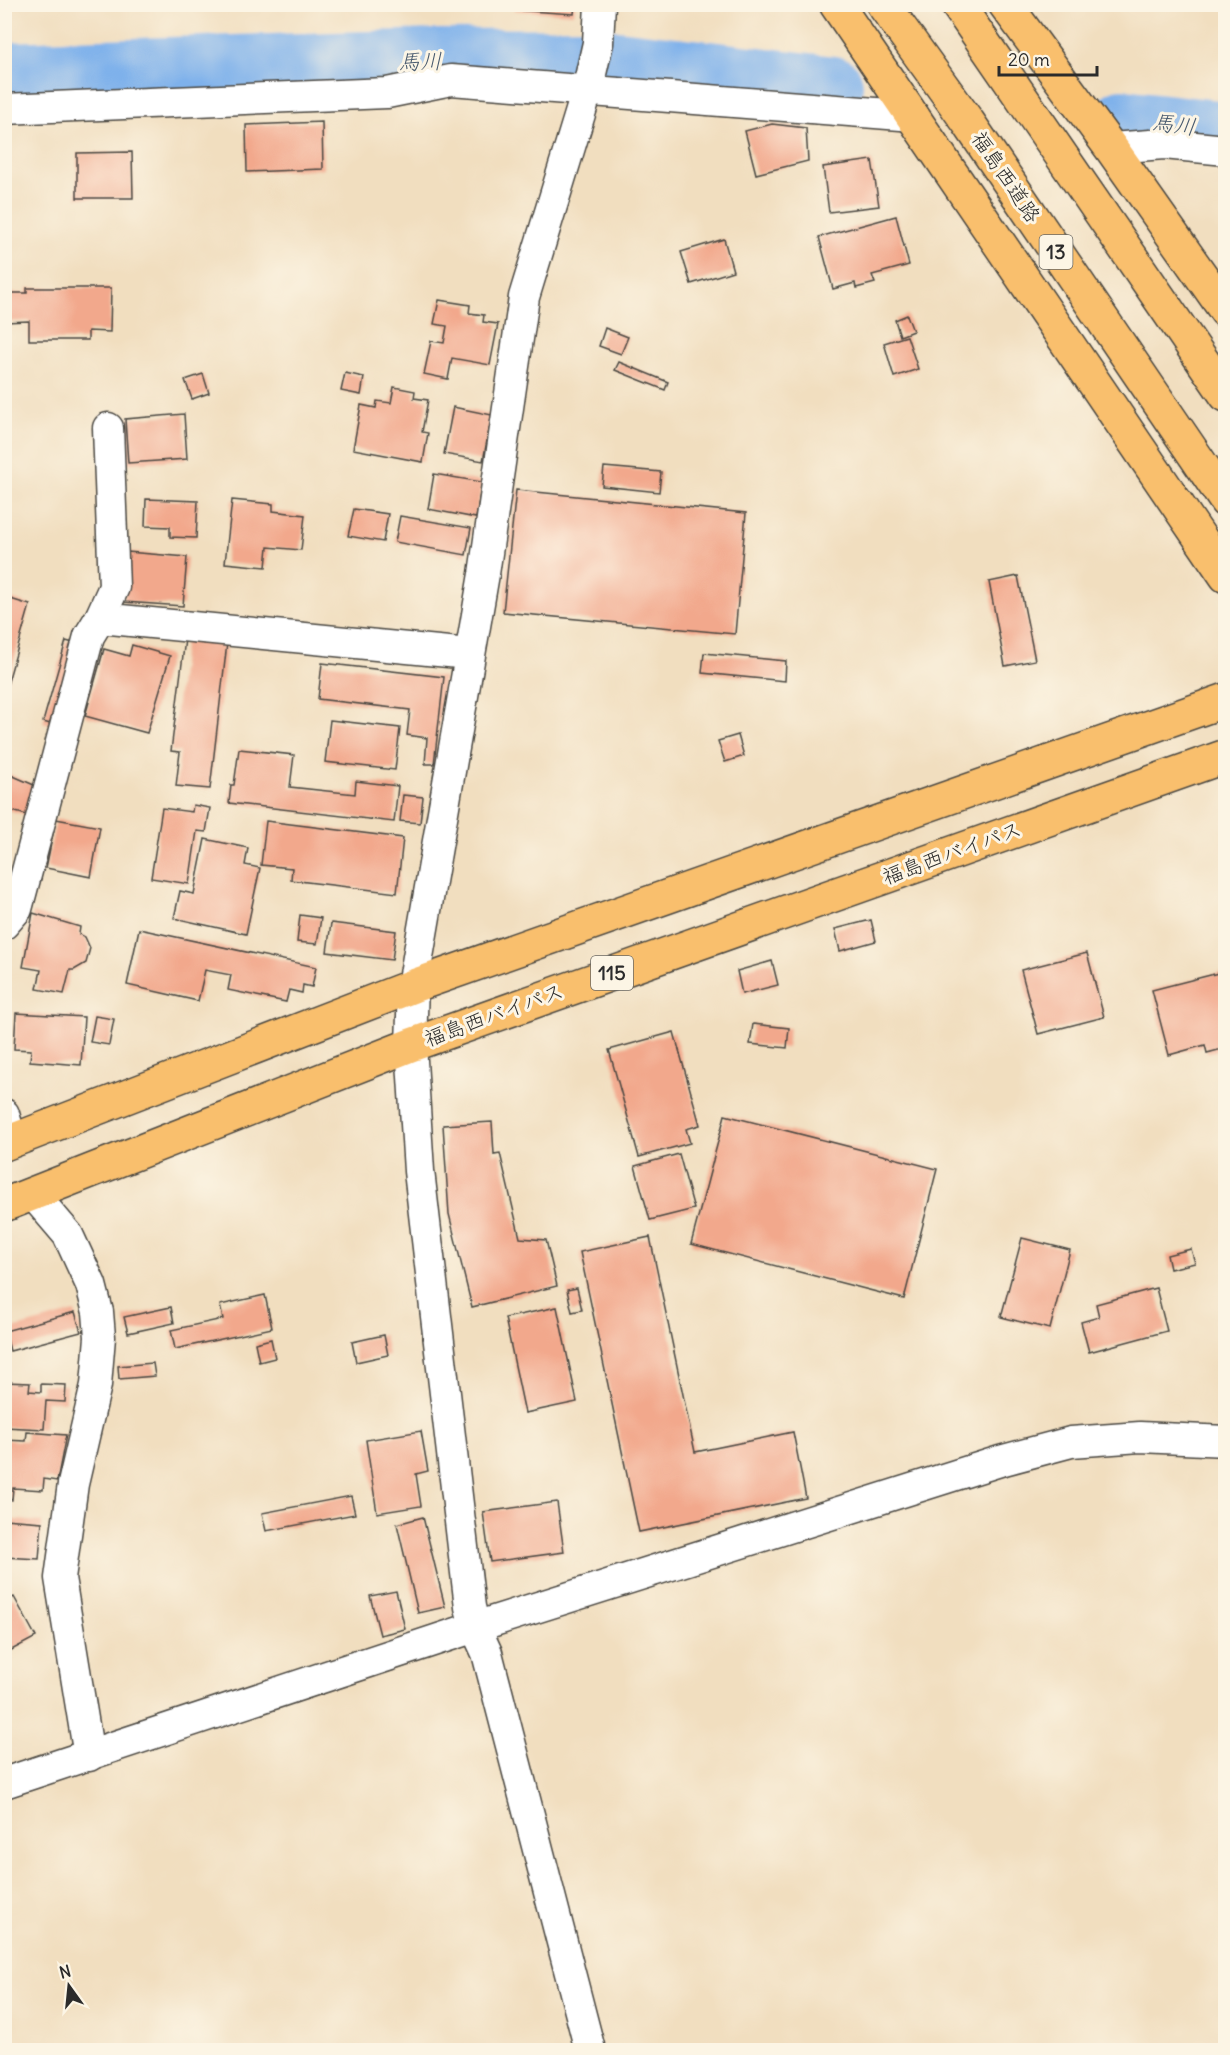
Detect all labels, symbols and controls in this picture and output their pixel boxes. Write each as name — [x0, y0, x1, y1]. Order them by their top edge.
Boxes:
scale bar — [999, 39, 1096, 77]
water label: 馬川 — [398, 47, 442, 75]
text: 20 m — [1008, 48, 1050, 71]
water label: 馬川 — [1150, 107, 1198, 141]
street label: 福島西道路 — [966, 126, 1047, 228]
road number: 13 — [1040, 235, 1072, 269]
street label: 福島西バイパス — [878, 815, 1025, 890]
road number: 115 — [591, 956, 633, 990]
street label: 福島西バイパス — [420, 977, 567, 1052]
north arrow — [39, 1956, 99, 2016]
text: N — [57, 1960, 73, 1983]

